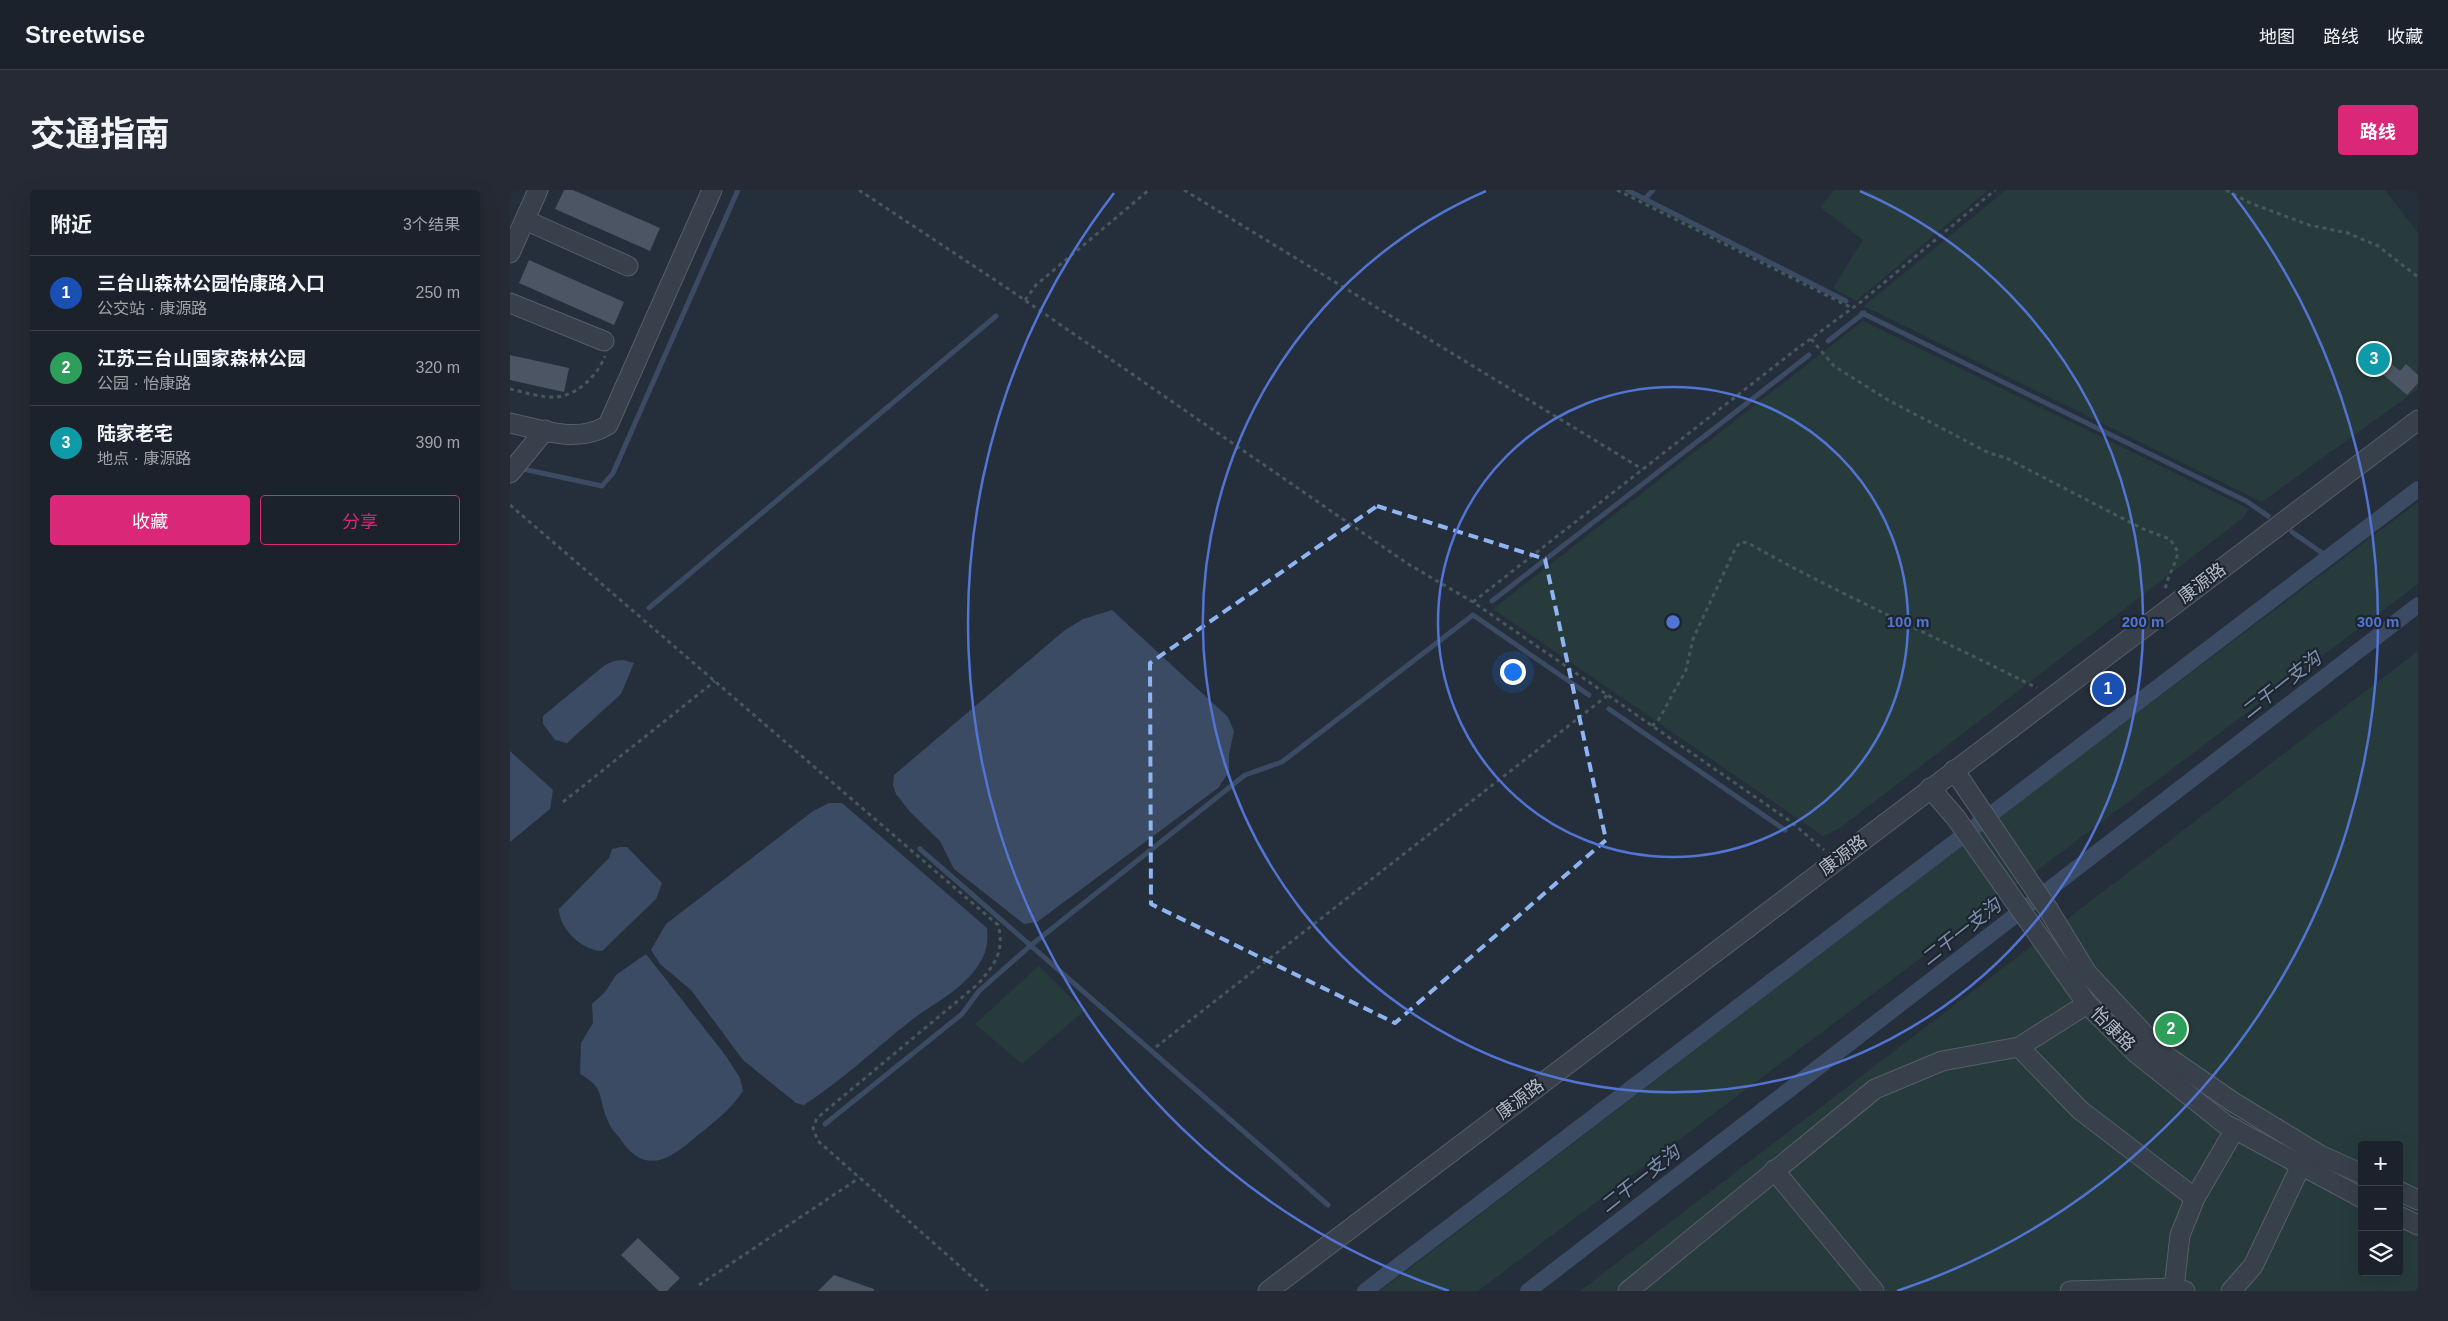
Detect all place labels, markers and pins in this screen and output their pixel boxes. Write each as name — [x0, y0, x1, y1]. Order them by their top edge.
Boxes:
pin: 3 — [2358, 340, 2390, 378]
centre of rings — [1664, 613, 1682, 631]
pin: 1 — [2092, 670, 2124, 708]
pin: 2 — [2155, 1010, 2187, 1048]

